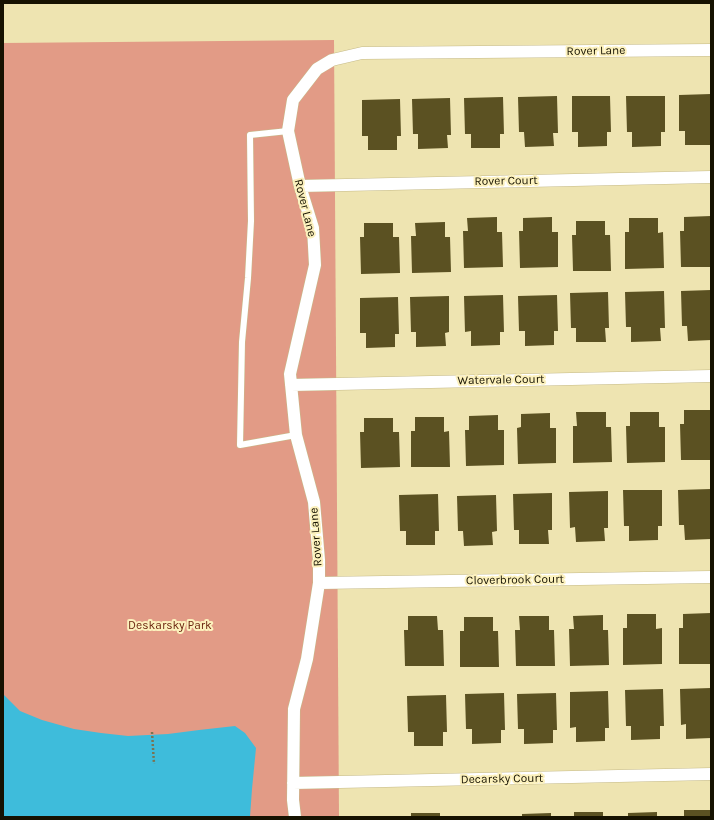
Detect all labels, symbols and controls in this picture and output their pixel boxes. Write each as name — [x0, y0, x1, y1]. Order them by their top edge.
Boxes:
street label: Rover Lane — [566, 43, 626, 59]
street label: Rover Court — [474, 173, 538, 189]
street label: Rover Lane — [291, 178, 319, 238]
street label: Watervale Court — [457, 372, 545, 388]
street label: Rover Lane — [307, 507, 325, 567]
street label: Cloverbrook Court — [466, 572, 564, 588]
park label: Deskarsky Park — [128, 619, 212, 633]
street label: Decarsky Court — [461, 771, 543, 787]

